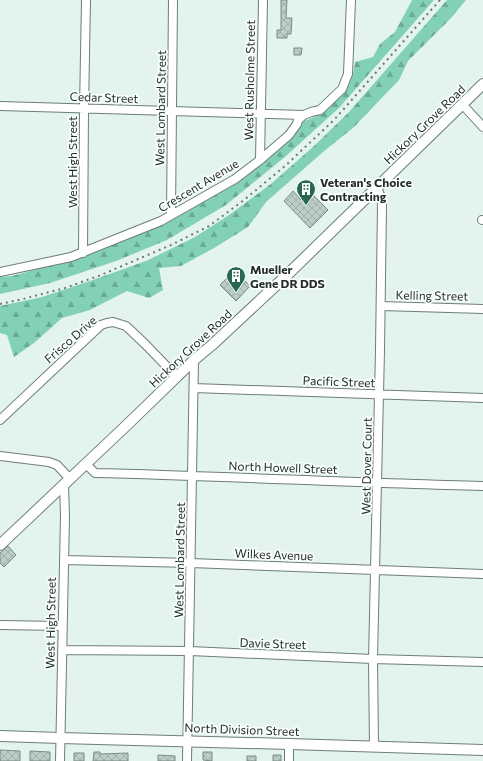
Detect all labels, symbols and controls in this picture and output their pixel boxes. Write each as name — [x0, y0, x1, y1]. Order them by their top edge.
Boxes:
street label: West Rusholme Street — [241, 19, 257, 140]
street label: West Lombard Street — [152, 50, 168, 166]
street label: Hickory Grove Road — [380, 82, 468, 166]
street label: Cedar Street — [69, 89, 139, 105]
street label: West High Street — [65, 116, 79, 208]
street label: Crescent Avenue — [155, 156, 241, 214]
place label: Veteran's Choice Contracting — [320, 175, 412, 203]
building icon: Veteran's Choice Contracting — [295, 178, 317, 206]
place label: Mueller Gene DR DDS — [250, 262, 325, 290]
building icon: Mueller Gene DR DDS — [225, 265, 247, 293]
street label: Kelling Street — [396, 287, 469, 303]
street label: Hickory Grove Road — [146, 306, 234, 390]
street label: Frisco Drive — [41, 313, 99, 365]
street label: Pacific Street — [302, 373, 376, 389]
street label: West Dover Court — [358, 417, 374, 515]
street label: North Howell Street — [228, 458, 338, 476]
street label: West Lombard Street — [171, 502, 187, 618]
street label: Wilkes Avenue — [234, 546, 314, 562]
street label: West High Street — [42, 577, 58, 669]
street label: Davie Street — [239, 635, 307, 651]
street label: North Division Street — [184, 720, 300, 738]

